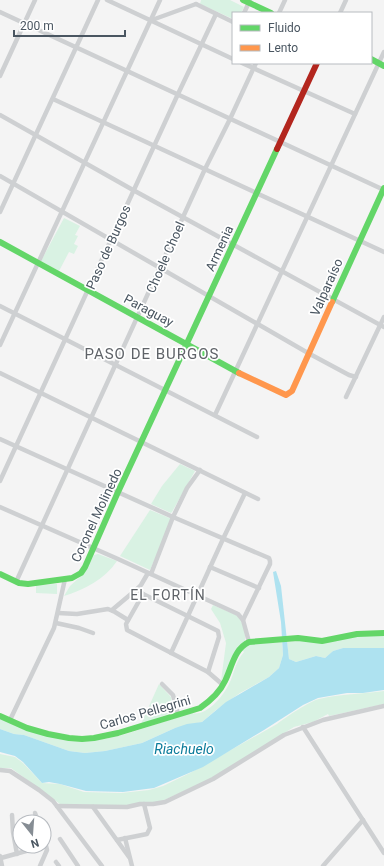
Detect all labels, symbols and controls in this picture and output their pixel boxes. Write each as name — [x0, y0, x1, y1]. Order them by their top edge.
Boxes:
scale bar — [14, 12, 125, 38]
legend — [232, 12, 372, 64]
text: 200 m — [20, 19, 54, 33]
text: Fluido — [268, 21, 301, 35]
text: Lento — [268, 41, 298, 55]
street label: Paso de Burgos — [83, 202, 134, 292]
street label: Choele Choel — [143, 219, 188, 295]
street label: Armenia — [202, 223, 237, 273]
street label: Valparaíso — [307, 256, 346, 318]
street label: Paraguay — [121, 291, 176, 330]
district label: PASO DE BURGOS — [84, 345, 220, 363]
street label: Coronel Molinedo — [68, 466, 125, 565]
district label: EL FORTÍN — [130, 586, 206, 603]
street label: Carlos Pellegrini — [98, 692, 192, 733]
water label: Riachuelo — [154, 741, 214, 757]
north arrow — [12, 814, 52, 854]
text: N — [29, 836, 40, 851]

